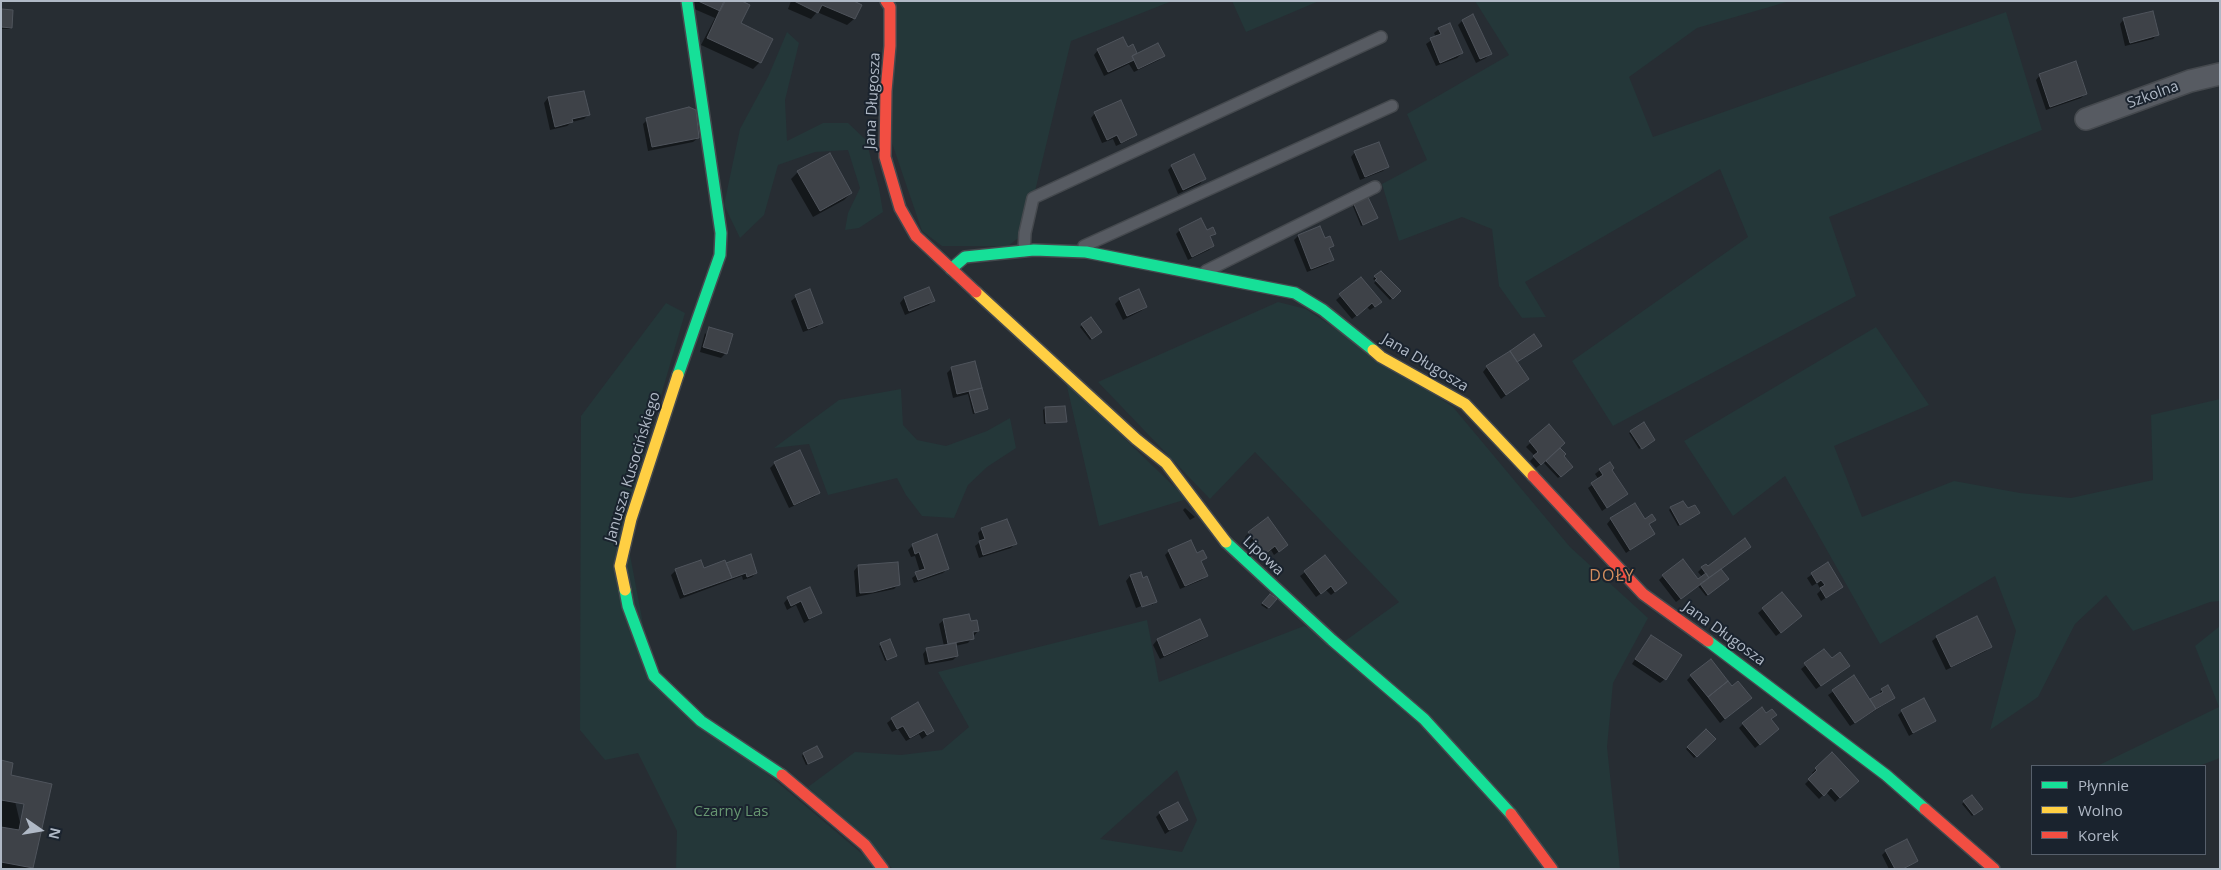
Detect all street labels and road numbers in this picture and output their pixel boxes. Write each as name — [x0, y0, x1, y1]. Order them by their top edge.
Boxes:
street label: Jana Długosza — [861, 52, 885, 150]
street label: Szkolna — [2125, 77, 2181, 113]
street label: Jana Długosza — [1379, 330, 1471, 396]
street label: Janusza Kusocińskiego — [602, 390, 664, 544]
street label: Lipowa — [1239, 532, 1287, 580]
street label: Jana Długosza — [1679, 598, 1769, 670]

